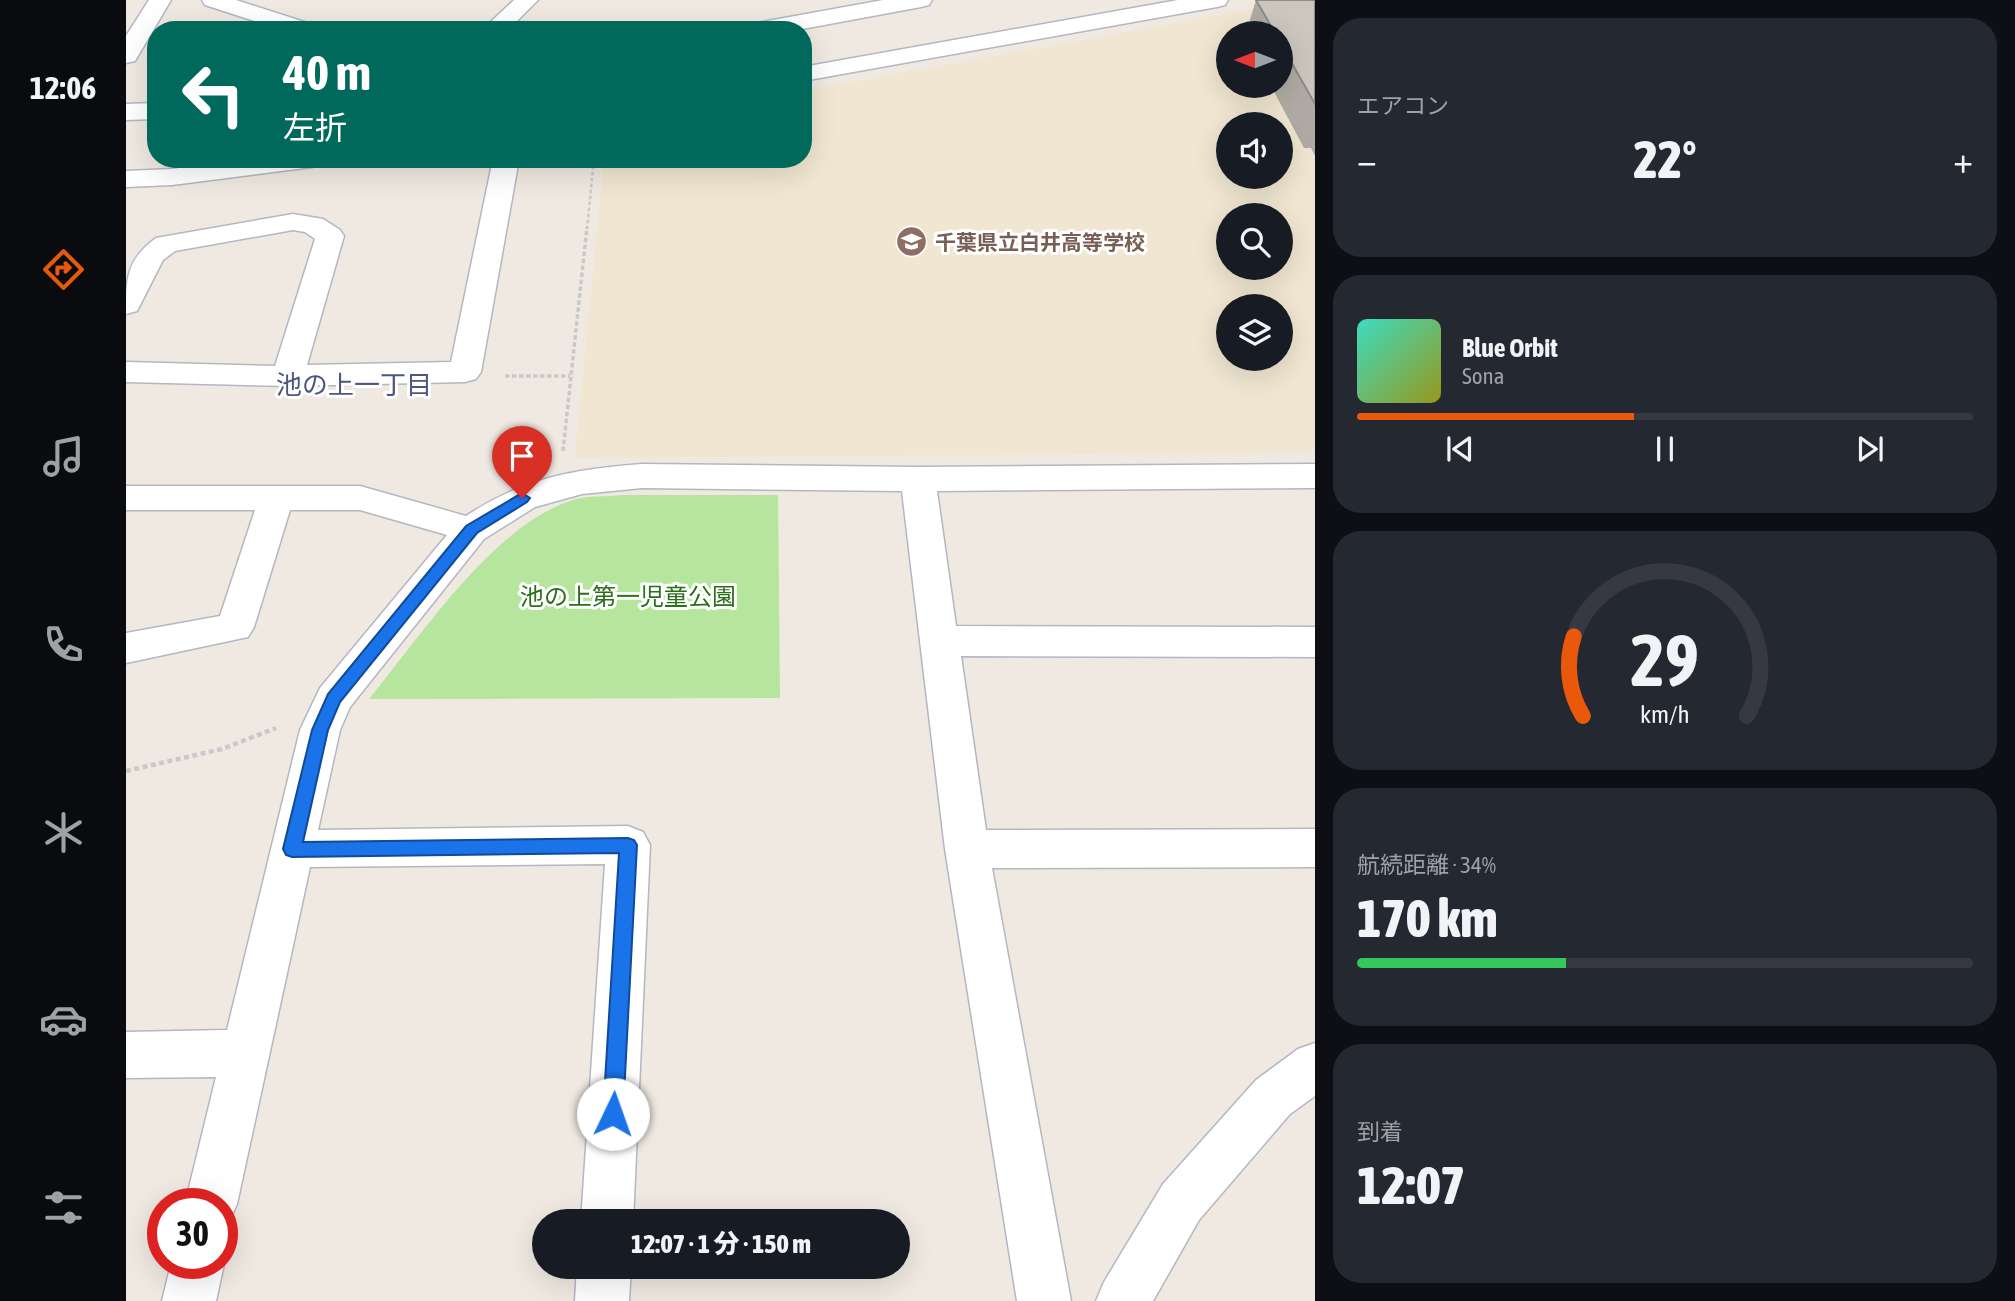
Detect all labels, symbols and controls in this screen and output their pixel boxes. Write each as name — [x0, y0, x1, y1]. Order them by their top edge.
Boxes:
north arrow — [1216, 21, 1293, 98]
map controls — [1216, 21, 1293, 371]
text: 40 m — [283, 44, 371, 100]
icon: left — [168, 49, 259, 140]
text: 12:06 — [30, 69, 96, 106]
text: エアコン — [1357, 93, 1449, 119]
text: 左折 — [283, 109, 347, 146]
button: sound — [1216, 112, 1293, 189]
text: 22° — [1633, 129, 1697, 189]
text: − — [1357, 138, 1377, 181]
text: + — [1953, 138, 1973, 181]
button: search — [1216, 203, 1293, 280]
school or university icon: 千葉県立白井高等学校 — [895, 225, 929, 259]
place label: 千葉県立白井高等学校 — [935, 230, 1145, 254]
icon: directions — [39, 245, 88, 294]
button: layers — [1216, 294, 1293, 371]
text: Blue Orbit — [1462, 333, 1558, 363]
text: Sona — [1462, 363, 1504, 389]
district label: 池の上一丁目 — [276, 370, 432, 400]
pin — [492, 426, 552, 498]
icon: previous — [1441, 430, 1479, 468]
icon: pause — [1646, 430, 1684, 468]
icon: next — [1851, 430, 1889, 468]
icon: music — [39, 432, 88, 481]
icon: arrive — [503, 437, 541, 475]
park label: 池の上第一児童公園 — [520, 583, 736, 610]
text: 29 — [1631, 619, 1699, 702]
icon: phone — [39, 620, 88, 669]
text: km/h — [1640, 700, 1690, 728]
icon: climate — [39, 808, 88, 857]
text: 航続距離 · 34% — [1357, 852, 1496, 878]
text: 170 km — [1357, 888, 1498, 948]
icon: car — [39, 995, 88, 1044]
position arrow — [576, 1077, 650, 1151]
text: 到着 — [1357, 1119, 1403, 1145]
text: 12:07 — [1357, 1155, 1465, 1215]
icon: filters — [39, 1183, 88, 1232]
speed limit sign: 30 — [147, 1188, 238, 1279]
text: 12:07 · 1 分 · 150 m — [631, 1229, 811, 1259]

